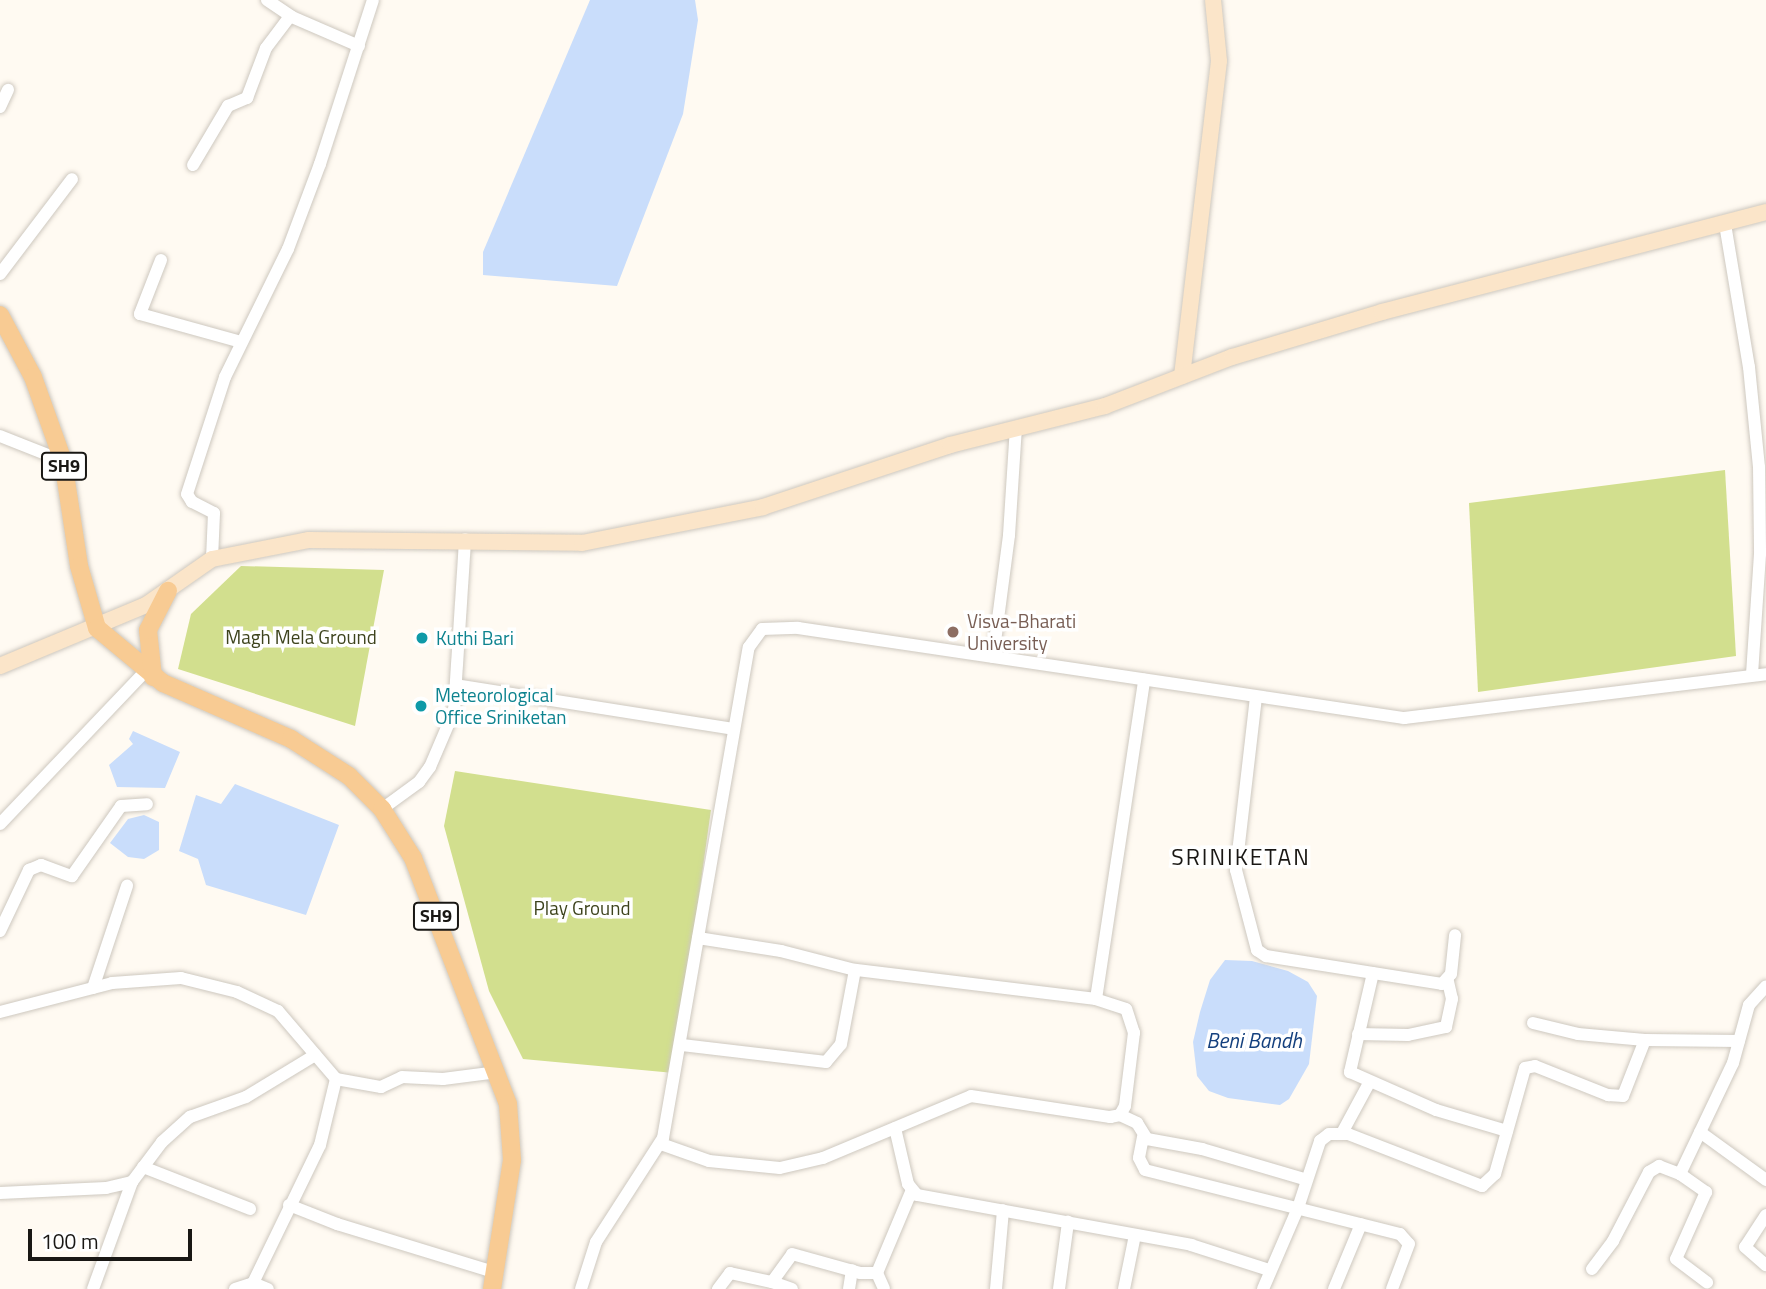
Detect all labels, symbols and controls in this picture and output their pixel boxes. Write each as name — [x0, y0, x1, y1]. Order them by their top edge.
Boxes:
road number: SH9 — [40, 452, 88, 480]
place label: Visva-Bharati University — [967, 610, 1076, 654]
marker: Visva-Bharati University — [945, 624, 961, 640]
park label: Magh Mela Ground — [225, 626, 377, 648]
place label: Kuthi Bari — [436, 627, 514, 649]
marker: Kuthi Bari — [414, 630, 430, 646]
place label: Meteorological Office Sriniketan — [435, 684, 566, 728]
marker: Meteorological Office Sriniketan — [413, 698, 429, 714]
district label: SRINIKETAN — [1172, 843, 1310, 871]
park label: Play Ground — [534, 897, 630, 919]
road number: SH9 — [412, 902, 460, 931]
water label: Beni Bandh — [1206, 1027, 1302, 1053]
scale bar — [32, 1216, 196, 1260]
text: 100 m — [41, 1225, 98, 1257]

